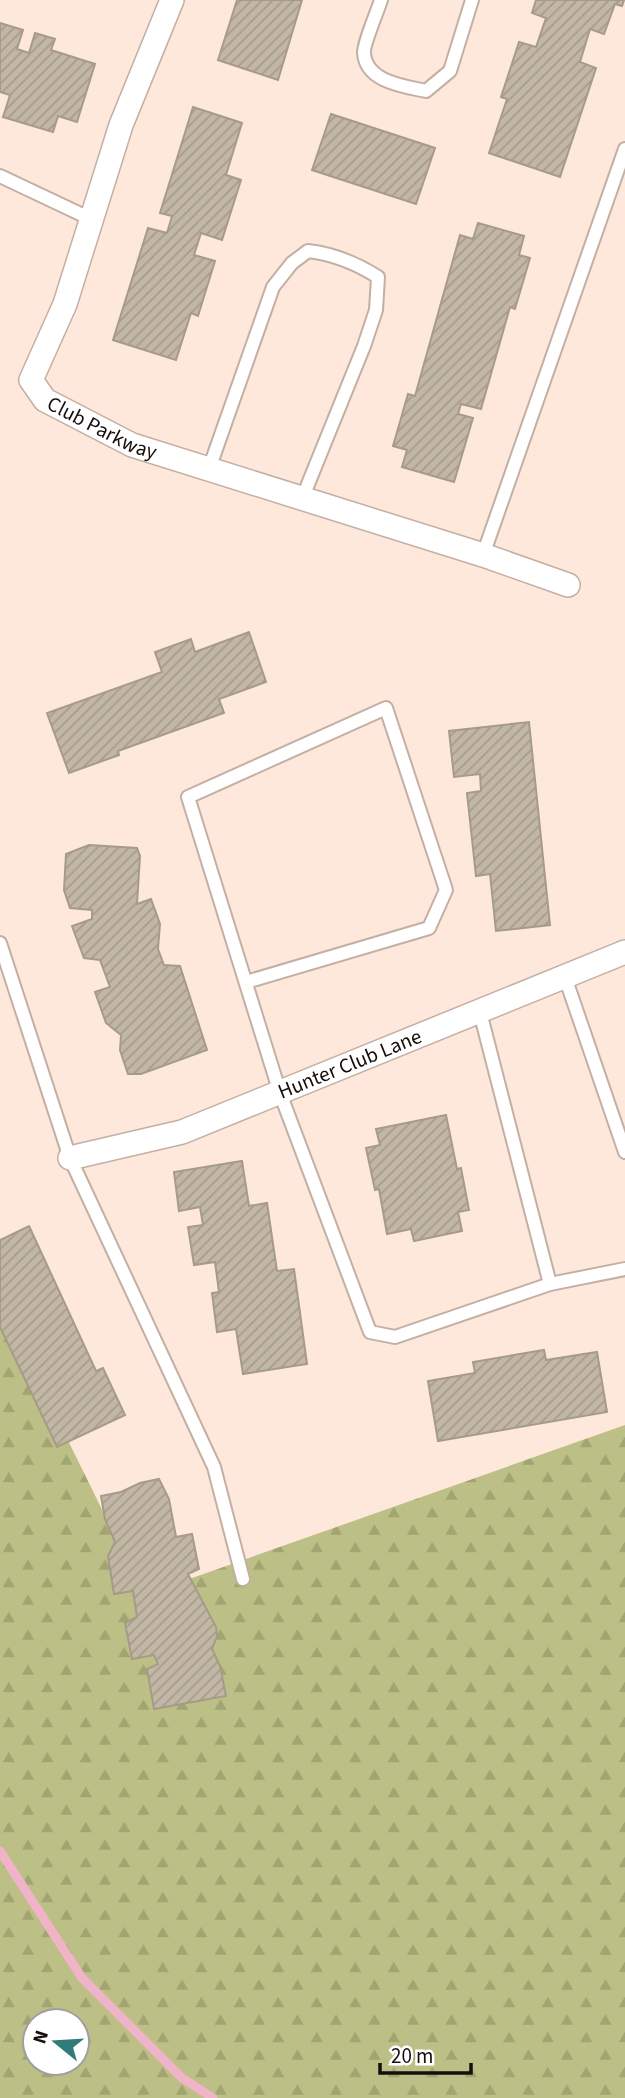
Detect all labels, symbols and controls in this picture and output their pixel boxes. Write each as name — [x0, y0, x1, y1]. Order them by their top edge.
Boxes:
street label: Club Parkway — [42, 389, 161, 467]
street label: Hunter Club Lane — [273, 1021, 426, 1107]
north arrow — [21, 2007, 91, 2077]
text: N — [26, 2027, 56, 2047]
scale bar — [380, 2032, 471, 2076]
text: 20 m — [391, 2041, 433, 2071]

